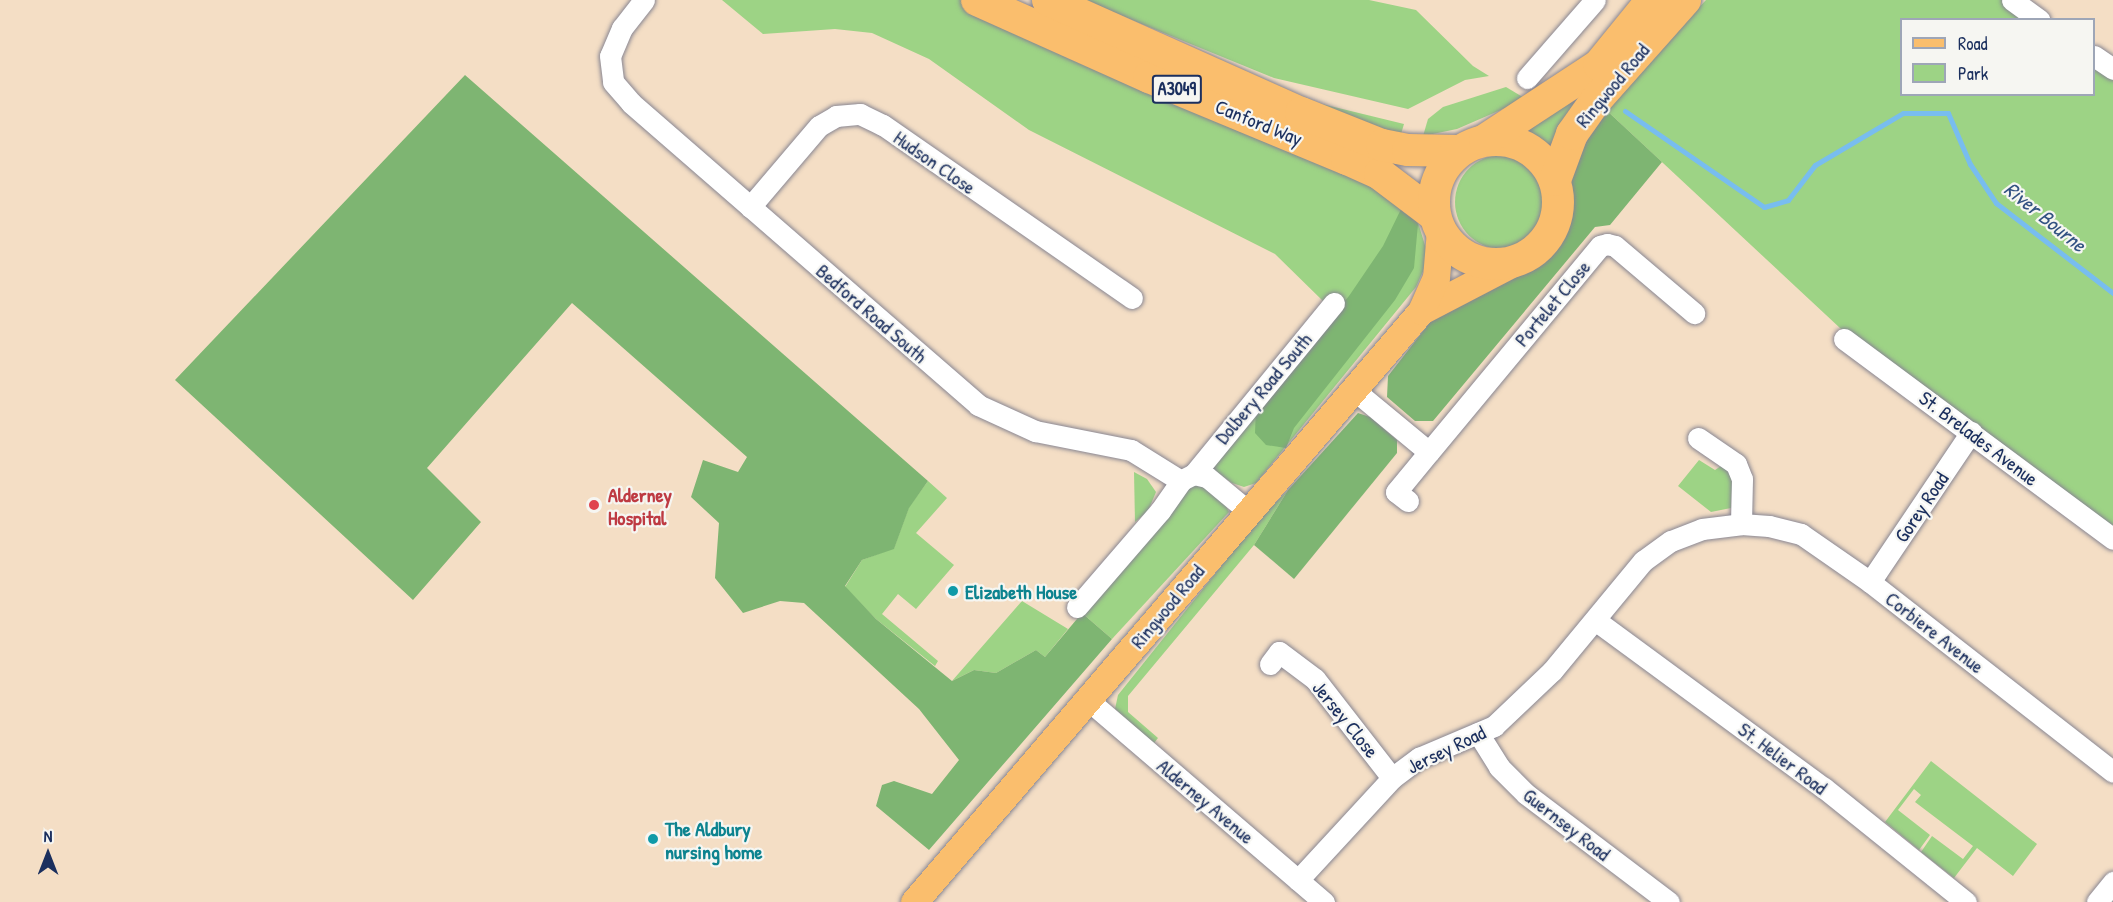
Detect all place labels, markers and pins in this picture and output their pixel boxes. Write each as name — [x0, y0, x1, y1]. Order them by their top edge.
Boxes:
place label: Alderney Hospital — [608, 482, 672, 529]
marker: Alderney Hospital — [585, 496, 603, 514]
place label: Elizabeth House — [965, 579, 1077, 603]
marker: Elizabeth House — [946, 584, 960, 598]
place label: The Aldbury nursing home — [665, 816, 762, 863]
marker: The Aldbury nursing home — [646, 832, 660, 846]

